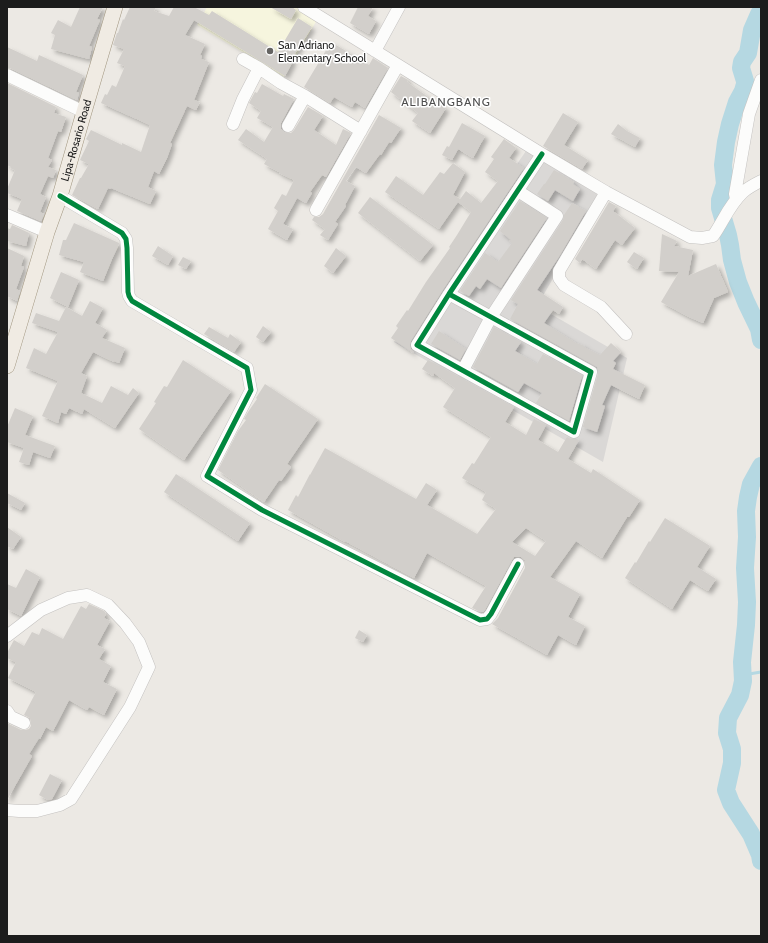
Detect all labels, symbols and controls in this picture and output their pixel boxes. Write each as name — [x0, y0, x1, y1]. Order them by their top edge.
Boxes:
place label: San Adriano Elementary School — [278, 38, 367, 65]
marker: San Adriano Elementary School — [265, 46, 275, 56]
district label: ALIBANGBANG — [401, 94, 491, 109]
street label: Lipa-Rosario Road — [58, 98, 94, 183]

